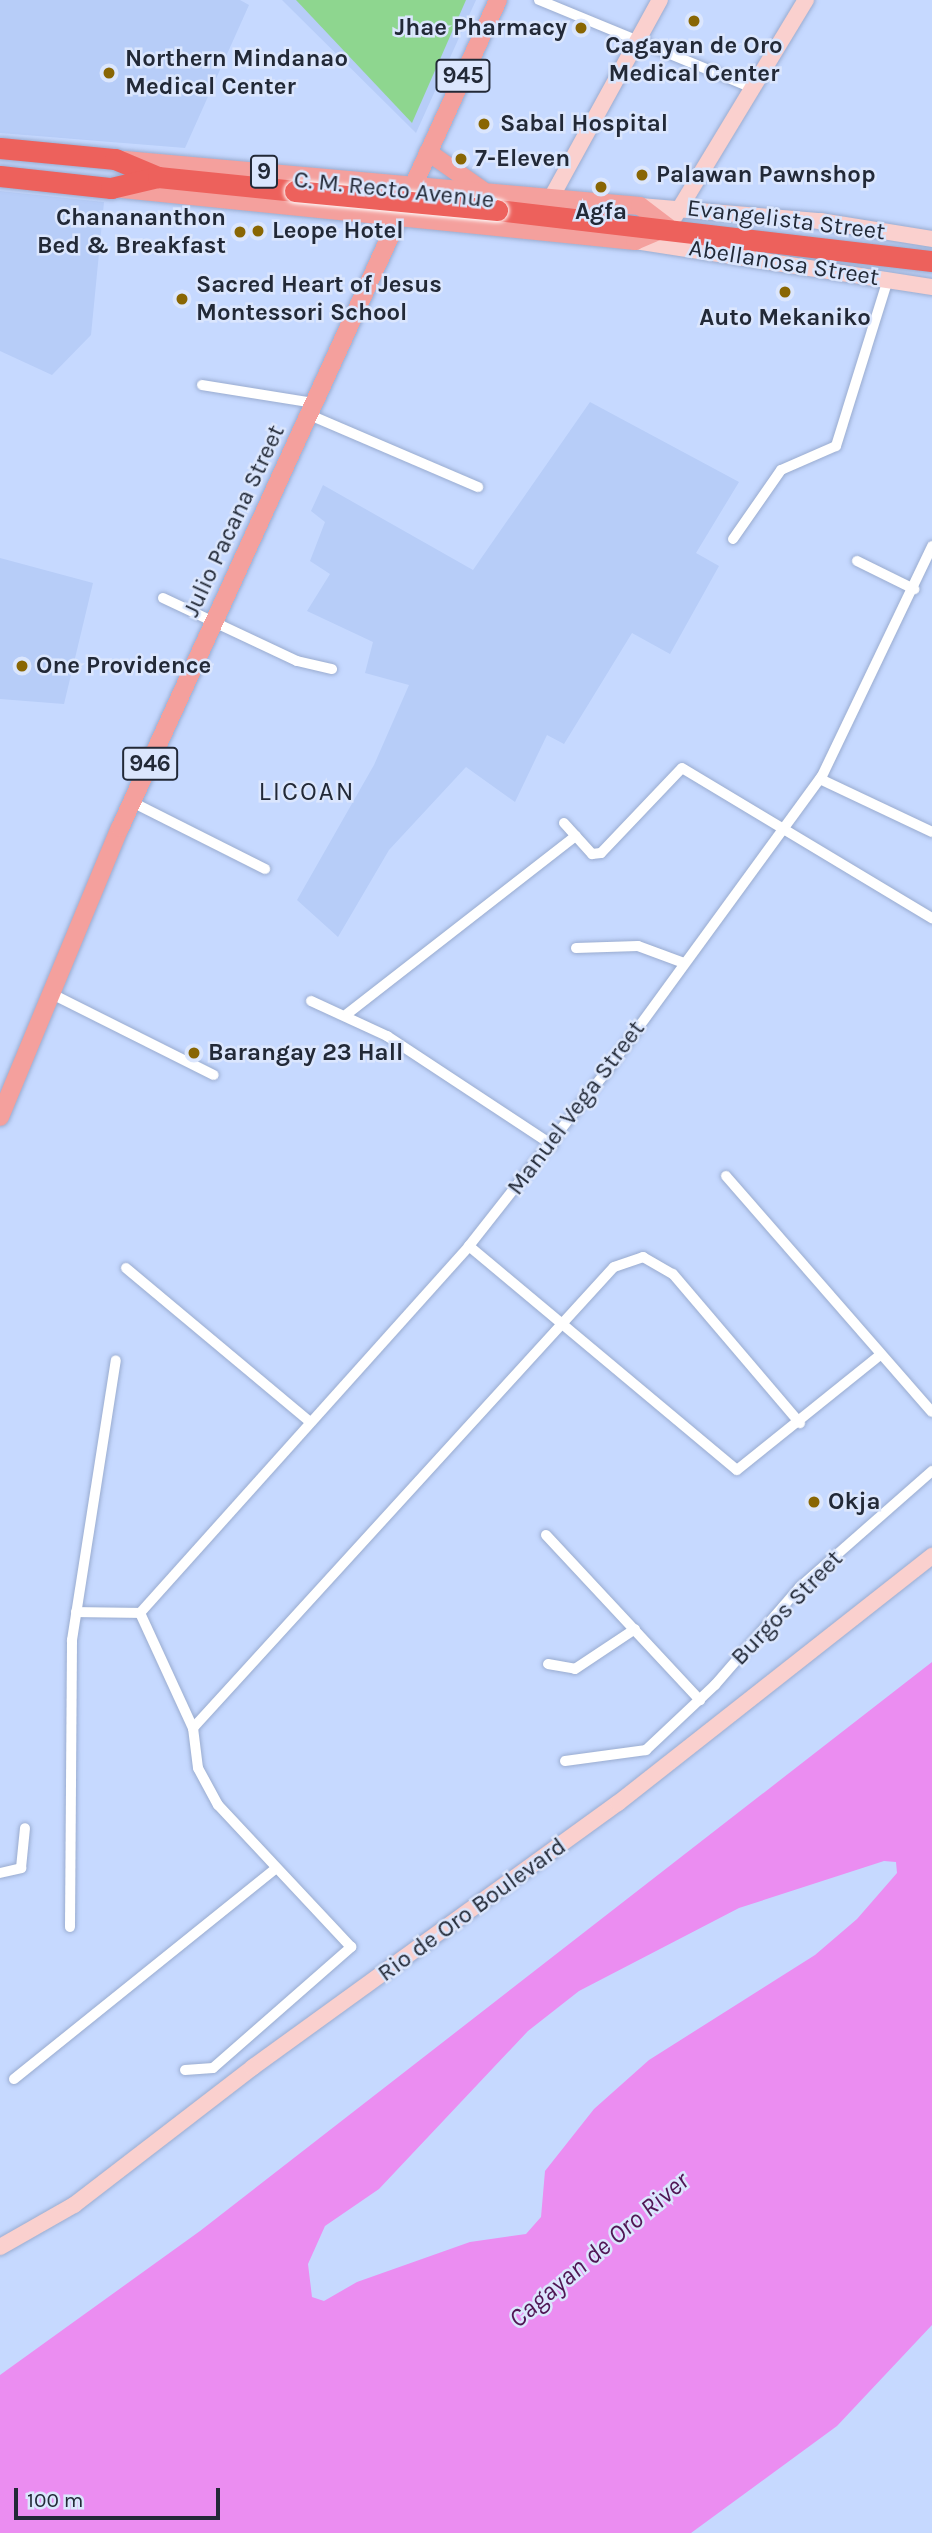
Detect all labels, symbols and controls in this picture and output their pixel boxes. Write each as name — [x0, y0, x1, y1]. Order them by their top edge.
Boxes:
marker: Cagayan de Oro Medical Center — [686, 13, 702, 29]
place label: Jhae Pharmacy — [395, 14, 567, 42]
marker: Jhae Pharmacy — [573, 20, 589, 36]
place label: Cagayan de Oro Medical Center — [605, 32, 783, 88]
place label: Northern Mindanao Medical Center — [125, 45, 348, 101]
road number: 945 — [435, 57, 491, 96]
marker: Northern Mindanao Medical Center — [99, 63, 119, 83]
place label: Sabal Hospital — [500, 110, 668, 138]
marker: Sabal Hospital — [474, 114, 494, 134]
place label: 7-Eleven — [475, 145, 570, 173]
marker: 7-Eleven — [453, 151, 469, 167]
road number: 9 — [248, 153, 280, 192]
place label: Palawan Pawnshop — [656, 161, 876, 189]
street label: C. M. Recto Avenue — [292, 165, 496, 215]
marker: Palawan Pawnshop — [634, 167, 650, 183]
marker: Agfa — [593, 179, 609, 195]
street label: Evangelista Street — [685, 194, 887, 246]
place label: Agfa — [575, 198, 627, 226]
place label: Chanananthon Bed & Breakfast — [37, 204, 226, 260]
place label: Leope Hotel — [272, 217, 404, 245]
marker: Leope Hotel — [250, 223, 266, 239]
marker: Chanananthon Bed & Breakfast — [232, 224, 248, 240]
street label: Abellanosa Street — [687, 234, 881, 292]
place label: Sacred Heart of Jesus Montessori School — [196, 271, 442, 327]
marker: Auto Mekaniko — [777, 284, 793, 300]
marker: Sacred Heart of Jesus Montessori School — [174, 291, 190, 307]
place label: Auto Mekaniko — [699, 304, 871, 332]
street label: Julio Pacana Street — [177, 421, 291, 621]
place label: One Providence — [36, 652, 211, 680]
marker: One Providence — [14, 658, 30, 674]
road number: 946 — [122, 744, 178, 784]
district label: LICOAN — [259, 776, 355, 808]
street label: Manuel Vega Street — [501, 1015, 651, 1201]
place label: Barangay 23 Hall — [208, 1039, 403, 1067]
marker: Barangay 23 Hall — [186, 1045, 202, 1061]
place label: Okja — [828, 1488, 881, 1516]
marker: Okja — [806, 1494, 822, 1510]
street label: Burgos Street — [725, 1545, 849, 1671]
street label: Rio de Oro Boulevard — [372, 1832, 572, 1988]
water label: Cagayan de Oro River — [502, 2165, 696, 2335]
scale bar — [18, 2474, 224, 2518]
text: 100 m — [27, 2488, 84, 2512]

